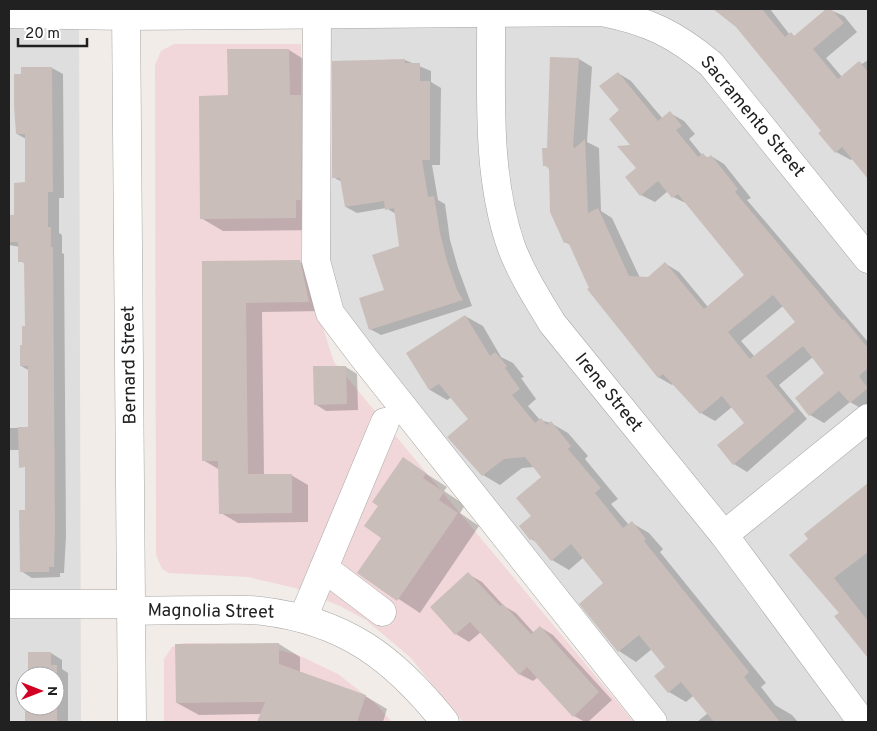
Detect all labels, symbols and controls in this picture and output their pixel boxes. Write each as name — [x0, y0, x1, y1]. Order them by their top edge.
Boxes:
scale bar — [18, 15, 86, 47]
text: 20 m — [25, 25, 60, 44]
street label: Sacramento Street — [694, 52, 810, 182]
street label: Bernard Street — [117, 305, 143, 425]
street label: Irene Street — [569, 349, 647, 437]
street label: Magnolia Street — [147, 599, 275, 625]
north arrow — [15, 666, 65, 716]
text: N — [43, 686, 60, 696]

